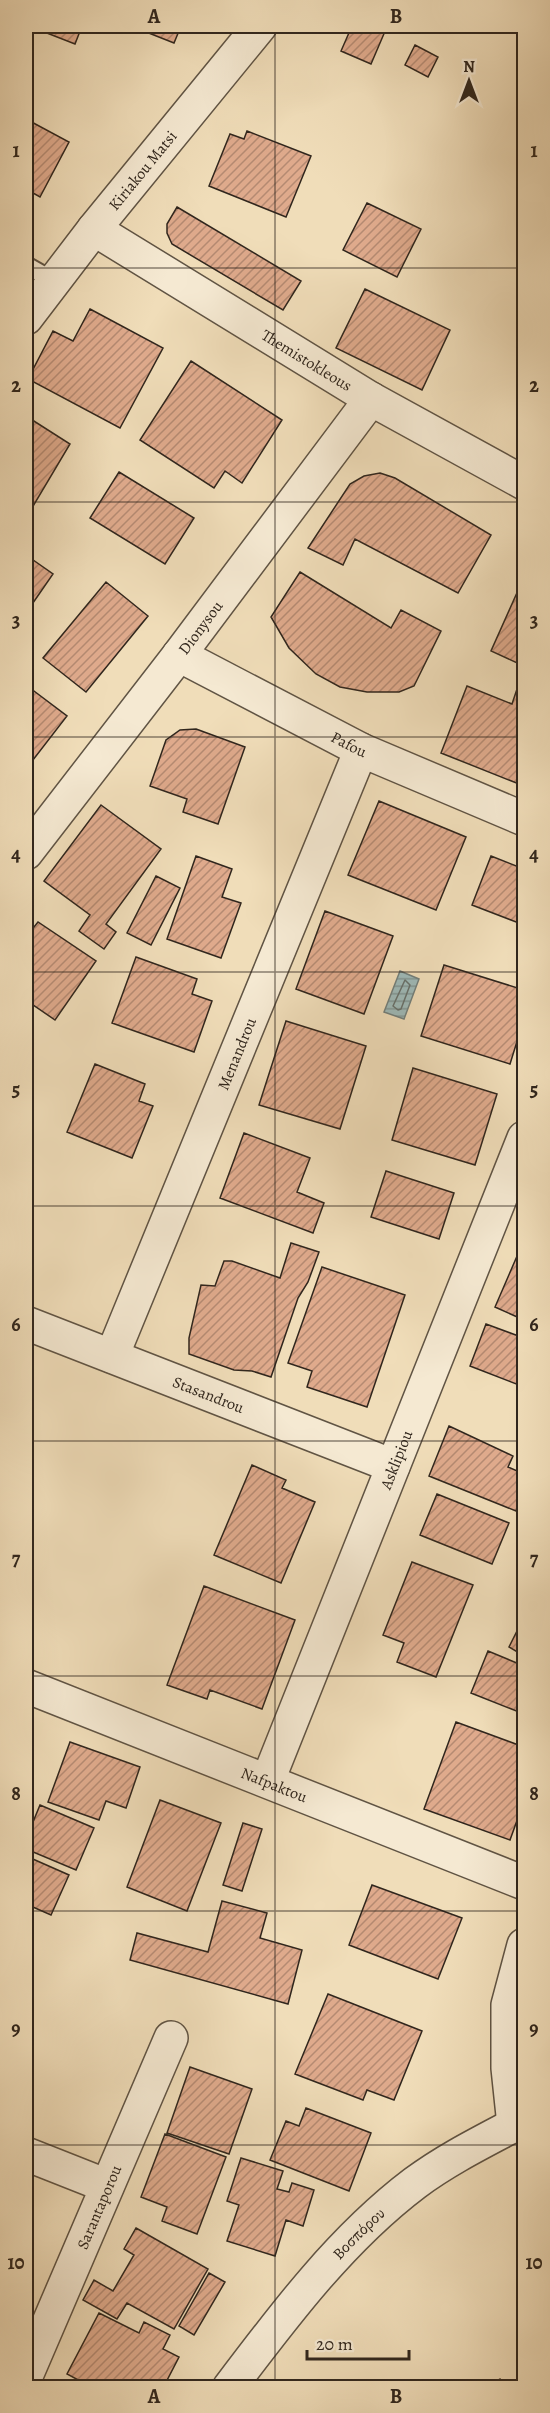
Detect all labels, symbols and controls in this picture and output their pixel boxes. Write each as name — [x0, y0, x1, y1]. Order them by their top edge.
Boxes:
text: A — [147, 3, 161, 30]
text: B — [390, 3, 402, 30]
north arrow — [439, 51, 499, 111]
text: N — [463, 56, 475, 78]
street label: Kiriakou Matsi — [104, 126, 182, 215]
text: 1 — [12, 137, 20, 164]
text: 1 — [530, 137, 538, 164]
street label: Themistokleous — [257, 324, 356, 397]
text: 2 — [11, 372, 21, 399]
text: 2 — [529, 372, 539, 399]
street label: Dionysou — [173, 596, 228, 659]
text: 3 — [12, 607, 20, 634]
text: 3 — [530, 607, 538, 634]
street label: Pafou — [327, 726, 370, 763]
text: 4 — [11, 841, 21, 868]
text: 4 — [529, 841, 539, 868]
street label: Menandrou — [212, 1014, 262, 1094]
text: 5 — [12, 1076, 20, 1103]
text: 5 — [530, 1076, 538, 1103]
text: 6 — [11, 1311, 21, 1338]
text: 6 — [529, 1311, 539, 1338]
street label: Stasandrou — [169, 1371, 248, 1419]
street label: Asklipiou — [375, 1427, 418, 1494]
text: 7 — [12, 1545, 21, 1572]
text: 7 — [530, 1545, 539, 1572]
street label: Nafpaktou — [237, 1762, 311, 1808]
text: 8 — [11, 1780, 21, 1807]
text: 8 — [529, 1780, 539, 1807]
text: 9 — [11, 2015, 21, 2042]
text: 9 — [529, 2015, 539, 2042]
street label: Sarantaporou — [72, 2161, 127, 2253]
street label: Βοσπόρου — [328, 2203, 390, 2265]
text: 10 — [7, 2249, 25, 2276]
text: 10 — [525, 2249, 543, 2276]
scale bar — [307, 2323, 409, 2361]
text: 20 m — [316, 2332, 353, 2356]
text: A — [147, 2383, 161, 2410]
text: B — [390, 2383, 402, 2410]

